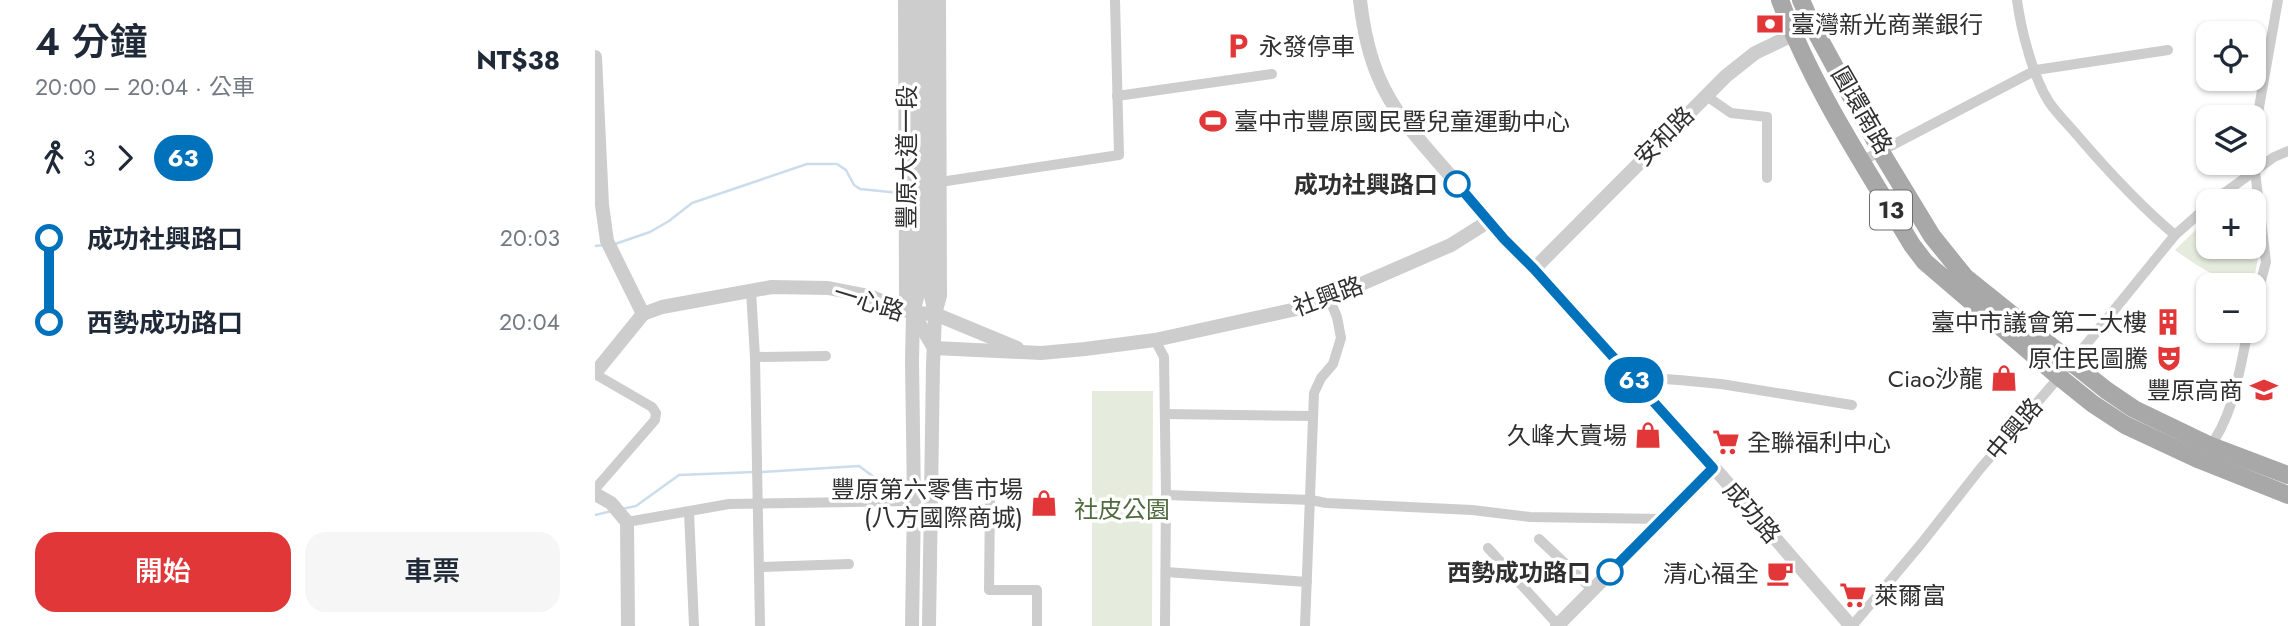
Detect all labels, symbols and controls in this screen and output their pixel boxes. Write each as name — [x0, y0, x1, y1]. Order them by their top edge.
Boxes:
place label: 臺灣新光商業銀行 — [1791, 7, 1983, 42]
bank icon: 臺灣新光商業銀行 — [1755, 9, 1785, 39]
text: 4 分鐘 — [35, 14, 148, 69]
map controls — [2196, 21, 2266, 343]
button: locate — [2196, 21, 2266, 91]
place label: 永發停車 — [1259, 29, 1355, 64]
parking icon: 永發停車 — [1223, 31, 1253, 61]
text: NT$38 — [476, 41, 560, 79]
street label: 圓環南路 — [1823, 60, 1901, 160]
text: 20:00 – 20:04 · 公車 — [35, 70, 255, 104]
street label: 豐原大道一段 — [889, 85, 924, 229]
street label: 安和路 — [1626, 98, 1702, 174]
place label: 臺中市豐原國民暨兒童運動中心 — [1234, 104, 1570, 139]
button: layers — [2196, 105, 2266, 175]
sports icon: 臺中市豐原國民暨兒童運動中心 — [1198, 106, 1228, 136]
icon: walk — [35, 139, 73, 177]
icon: forward — [106, 139, 144, 177]
text: 63 — [168, 140, 199, 175]
text: 3 — [83, 141, 96, 175]
place label: 成功社興路口 — [1294, 167, 1438, 202]
marker: 成功社興路口 — [1444, 171, 1470, 197]
button: + — [2196, 189, 2266, 259]
road number: 13 — [1870, 190, 1912, 230]
text: 成功社興路口 — [87, 220, 243, 258]
text: 20:03 — [500, 221, 560, 255]
street label: 社興路 — [1288, 267, 1368, 325]
button: − — [2196, 273, 2266, 343]
street label: 一心路 — [829, 275, 909, 329]
text: 西勢成功路口 — [87, 304, 243, 342]
text: 20:04 — [499, 305, 560, 339]
place label: 臺中市議會第二大樓 — [1931, 305, 2147, 340]
building icon: 臺中市議會第二大樓 — [2153, 307, 2183, 337]
place label: 原住民圖騰 — [2028, 341, 2148, 376]
theatre icon: 原住民圖騰 — [2154, 343, 2184, 373]
line badge: 63 — [1602, 357, 1665, 403]
place label: Ciao沙龍 — [1888, 361, 1983, 396]
text: 63 — [1619, 362, 1649, 397]
shop icon: Ciao沙龍 — [1989, 363, 2019, 393]
place label: 豐原高商 — [2147, 373, 2243, 408]
school or university icon: 豐原高商 — [2249, 375, 2279, 405]
street label: 中興路 — [1977, 390, 2051, 468]
place label: 久峰大賣場 — [1507, 418, 1627, 453]
shop icon: 久峰大賣場 — [1633, 420, 1663, 450]
place label: 全聯福利中心 — [1747, 425, 1891, 460]
supermarket icon: 全聯福利中心 — [1711, 427, 1741, 457]
place label: 豐原第六零售市場 (八方國際商城) — [831, 472, 1023, 535]
street label: 成功路 — [1715, 473, 1789, 551]
shop icon: 豐原第六零售市場 (八方國際商城) — [1029, 488, 1059, 518]
park label: 社皮公園 — [1074, 492, 1170, 527]
button: 開始 — [35, 532, 291, 612]
button: 車票 — [305, 532, 560, 612]
place label: 西勢成功路口 — [1447, 555, 1591, 590]
place label: 清心福全 — [1663, 556, 1759, 591]
cafe icon: 清心福全 — [1765, 558, 1795, 588]
marker: 西勢成功路口 — [1597, 559, 1623, 585]
place label: 萊爾富 — [1874, 578, 1946, 613]
supermarket icon: 萊爾富 — [1838, 580, 1868, 610]

